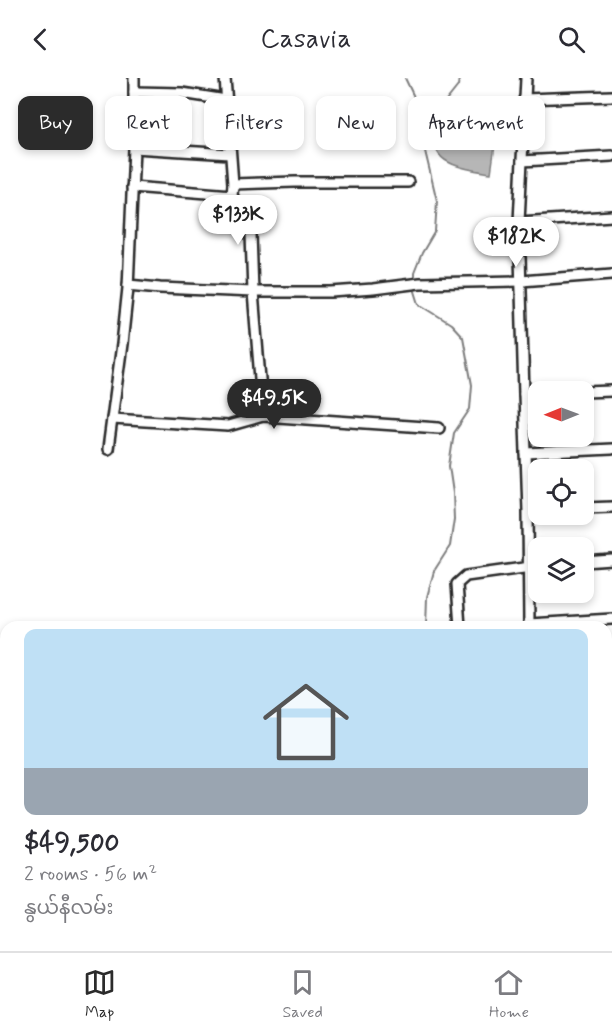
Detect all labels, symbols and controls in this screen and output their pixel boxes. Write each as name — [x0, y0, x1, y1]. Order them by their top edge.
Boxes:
text: Casavia — [261, 22, 351, 57]
icon: back — [24, 23, 57, 56]
icon: search — [555, 23, 588, 56]
chip: Buy — [18, 96, 93, 150]
chip: Rent — [105, 96, 192, 150]
chip: Filters — [204, 96, 304, 150]
chip: New — [316, 96, 396, 150]
chip: Apartment — [408, 96, 545, 150]
pin: $133K — [196, 195, 280, 246]
text: $133K — [212, 201, 264, 228]
pin: $182K — [474, 217, 558, 268]
text: $182K — [487, 223, 545, 250]
pin: $49.5K — [225, 379, 323, 430]
north arrow — [528, 381, 594, 447]
map controls — [528, 381, 594, 603]
text: $49.5K — [241, 385, 307, 412]
button: locate — [528, 459, 594, 525]
button: layers — [528, 537, 594, 603]
icon: home — [252, 668, 360, 776]
text: $49,500 — [24, 827, 119, 861]
text: 2 rooms · 56 m² — [24, 861, 157, 888]
text: နွယ်နီလမ်း — [24, 895, 113, 922]
tab: Map — [83, 966, 116, 1023]
tab: Saved — [282, 966, 323, 1023]
tab: Home — [489, 966, 529, 1023]

